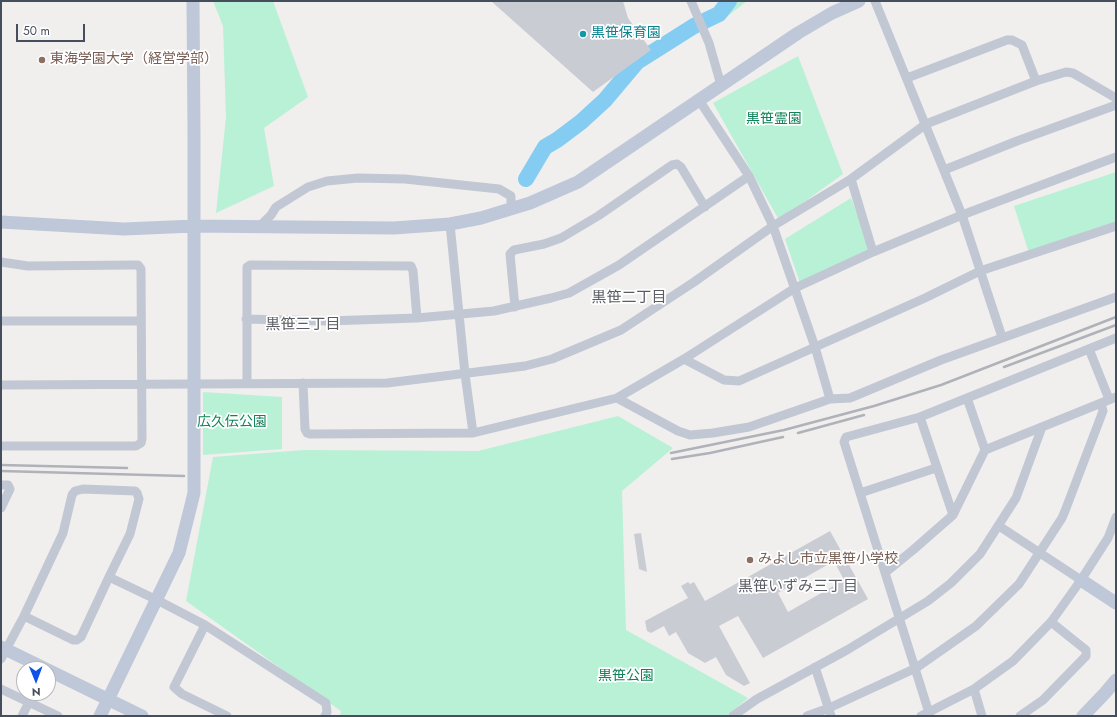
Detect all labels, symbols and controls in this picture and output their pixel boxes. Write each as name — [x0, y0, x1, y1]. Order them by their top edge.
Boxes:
scale bar — [18, 16, 87, 42]
text: 50 m — [23, 22, 50, 40]
place label: 黒笹保育園 — [591, 26, 661, 42]
marker: 黒笹保育園 — [578, 29, 588, 39]
place label: 東海学園大学（経営学部） — [50, 52, 218, 68]
marker: 東海学園大学（経営学部） — [37, 55, 47, 65]
park label: 黒笹霊園 — [746, 112, 802, 128]
district label: 黒笹二丁目 — [592, 289, 666, 307]
district label: 黒笹三丁目 — [266, 316, 340, 334]
park label: 広久伝公園 — [197, 415, 267, 431]
place label: みよし市立黒笹小学校 — [758, 552, 898, 568]
marker: みよし市立黒笹小学校 — [745, 555, 755, 565]
district label: 黒笹いずみ三丁目 — [738, 578, 858, 596]
north arrow — [16, 661, 56, 701]
park label: 黒笹公園 — [598, 669, 654, 685]
text: N — [32, 684, 41, 700]

